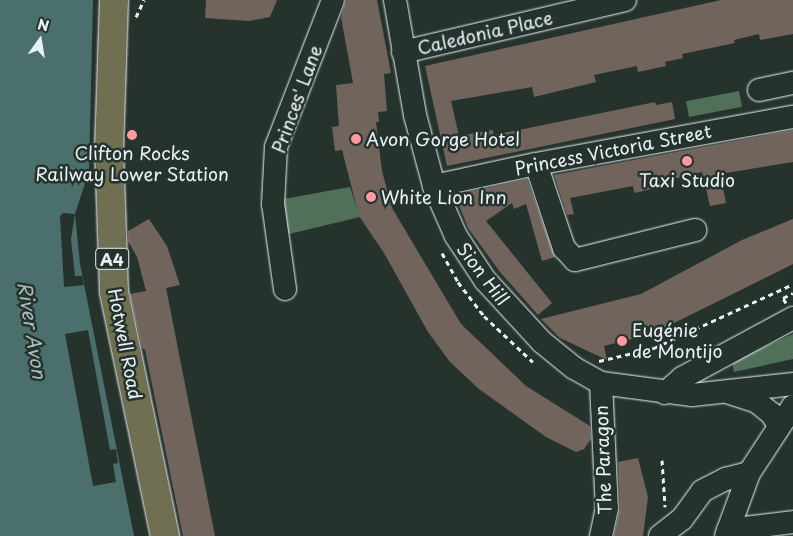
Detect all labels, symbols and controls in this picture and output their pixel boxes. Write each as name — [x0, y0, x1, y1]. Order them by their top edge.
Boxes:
street label: Caledonia Place — [415, 7, 555, 59]
text: N — [36, 13, 51, 36]
north arrow — [15, 15, 65, 65]
street label: Princes' Lane — [267, 42, 327, 156]
street label: Princess Victoria Street — [511, 120, 715, 180]
place label: Avon Gorge Hotel — [366, 128, 520, 150]
marker: Clifton Rocks Railway Lower Station — [126, 129, 138, 141]
marker: Avon Gorge Hotel — [350, 133, 362, 145]
place label: Clifton Rocks Railway Lower Station — [36, 143, 228, 186]
marker: Taxi Studio — [681, 155, 693, 167]
place label: Taxi Studio — [639, 169, 735, 191]
place label: White Lion Inn — [381, 186, 506, 208]
marker: White Lion Inn — [365, 191, 377, 203]
street label: Sion Hill — [453, 239, 513, 309]
road number: A4 — [94, 245, 130, 272]
water label: River Avon — [13, 280, 51, 380]
street label: Hotwell Road — [104, 286, 146, 402]
place label: Eugénie de Montijo — [632, 320, 723, 362]
marker: Eugénie de Montijo — [616, 335, 628, 347]
street label: The Paragon — [590, 405, 616, 515]

